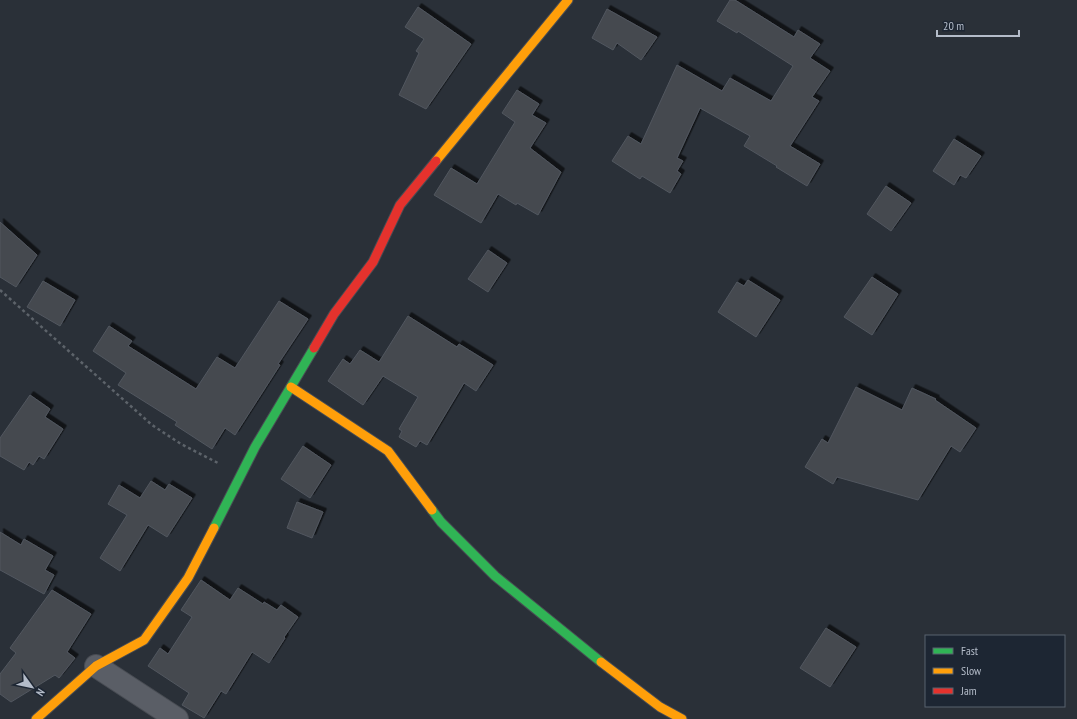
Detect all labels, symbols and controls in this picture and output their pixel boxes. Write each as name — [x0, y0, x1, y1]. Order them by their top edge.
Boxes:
scale bar — [937, 12, 1019, 38]
text: 20 m — [943, 18, 964, 33]
legend — [925, 635, 1065, 707]
text: Fast — [961, 643, 979, 658]
text: Slow — [961, 663, 982, 678]
north arrow — [12, 667, 52, 707]
text: Jam — [960, 683, 977, 698]
text: N — [33, 686, 48, 699]

